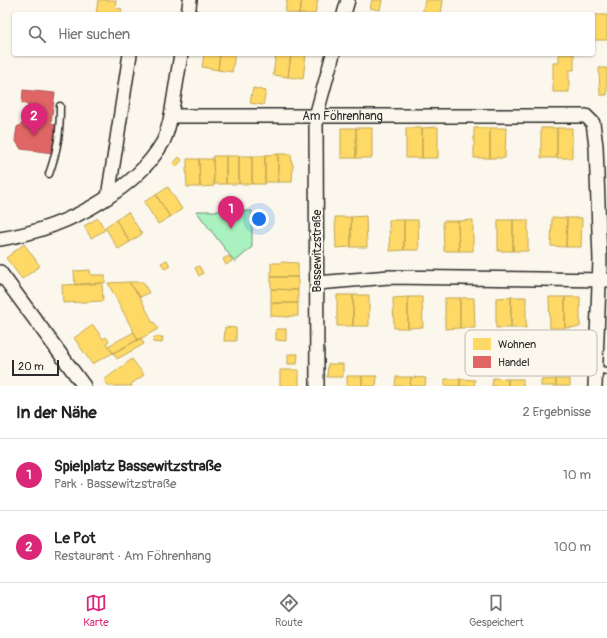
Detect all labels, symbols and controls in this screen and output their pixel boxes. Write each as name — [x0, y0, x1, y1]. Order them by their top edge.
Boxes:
search box — [12, 12, 595, 56]
icon: search — [26, 23, 48, 45]
text: Hier suchen — [58, 25, 130, 44]
pin: 2 — [21, 103, 47, 136]
street label: Am Föhrenhang — [302, 109, 383, 124]
pin: 1 — [218, 196, 244, 229]
your location — [249, 209, 269, 229]
street label: Bassewitzstraße — [310, 209, 325, 292]
legend — [465, 330, 597, 376]
text: Wohnen — [498, 338, 536, 351]
text: Handel — [498, 356, 530, 369]
scale bar — [12, 358, 59, 377]
text: 20 m — [18, 360, 44, 373]
text: In der Nähe — [16, 402, 97, 423]
text: 2 Ergebnisse — [522, 404, 591, 420]
text: Spielplatz Bassewitzstraße — [54, 457, 221, 476]
text: 1 — [26, 467, 32, 483]
text: 10 m — [563, 467, 591, 483]
text: Park · Bassewitzstraße — [54, 476, 176, 492]
text: Le Pot — [54, 529, 96, 548]
text: 2 — [25, 539, 33, 555]
text: 100 m — [554, 539, 591, 555]
text: Restaurant · Am Föhrenhang — [54, 548, 211, 564]
tab: Karte — [83, 592, 109, 629]
tab: Route — [275, 592, 303, 629]
tab: Gespeichert — [469, 592, 524, 629]

